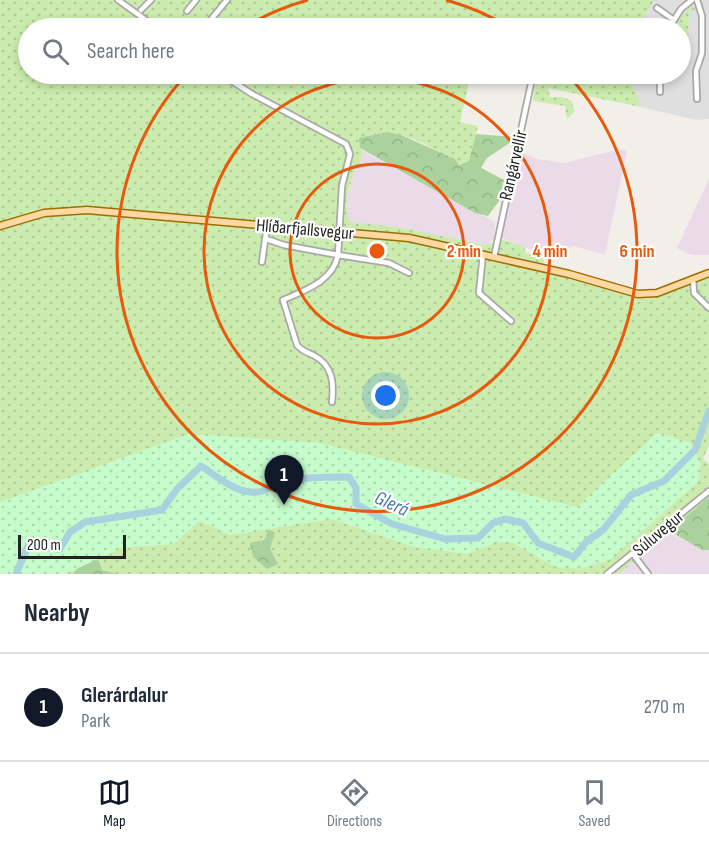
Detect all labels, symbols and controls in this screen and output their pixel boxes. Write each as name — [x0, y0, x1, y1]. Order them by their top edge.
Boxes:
search box — [18, 18, 691, 84]
icon: search — [39, 35, 72, 68]
text: Search here — [87, 38, 174, 65]
street label: Rangárvellir — [495, 128, 532, 202]
street label: Hlíðarfjallsvegur — [255, 215, 355, 244]
centre of rings — [367, 241, 387, 261]
text: 2 min — [447, 241, 481, 262]
text: 4 min — [533, 241, 567, 262]
text: 6 min — [620, 241, 654, 262]
your location — [371, 381, 400, 410]
pin: 1 — [264, 456, 304, 505]
water label: Glerá — [371, 486, 412, 522]
street label: Súluvegur — [629, 506, 688, 561]
scale bar — [18, 532, 126, 560]
text: 200 m — [27, 536, 61, 555]
text: Nearby — [24, 598, 90, 629]
text: Glerárdalur — [81, 682, 168, 709]
text: 1 — [40, 695, 47, 719]
text: 270 m — [644, 695, 685, 719]
text: Park — [81, 709, 110, 733]
tab: Map — [98, 776, 131, 831]
tab: Directions — [327, 776, 382, 831]
tab: Saved — [578, 776, 611, 831]

